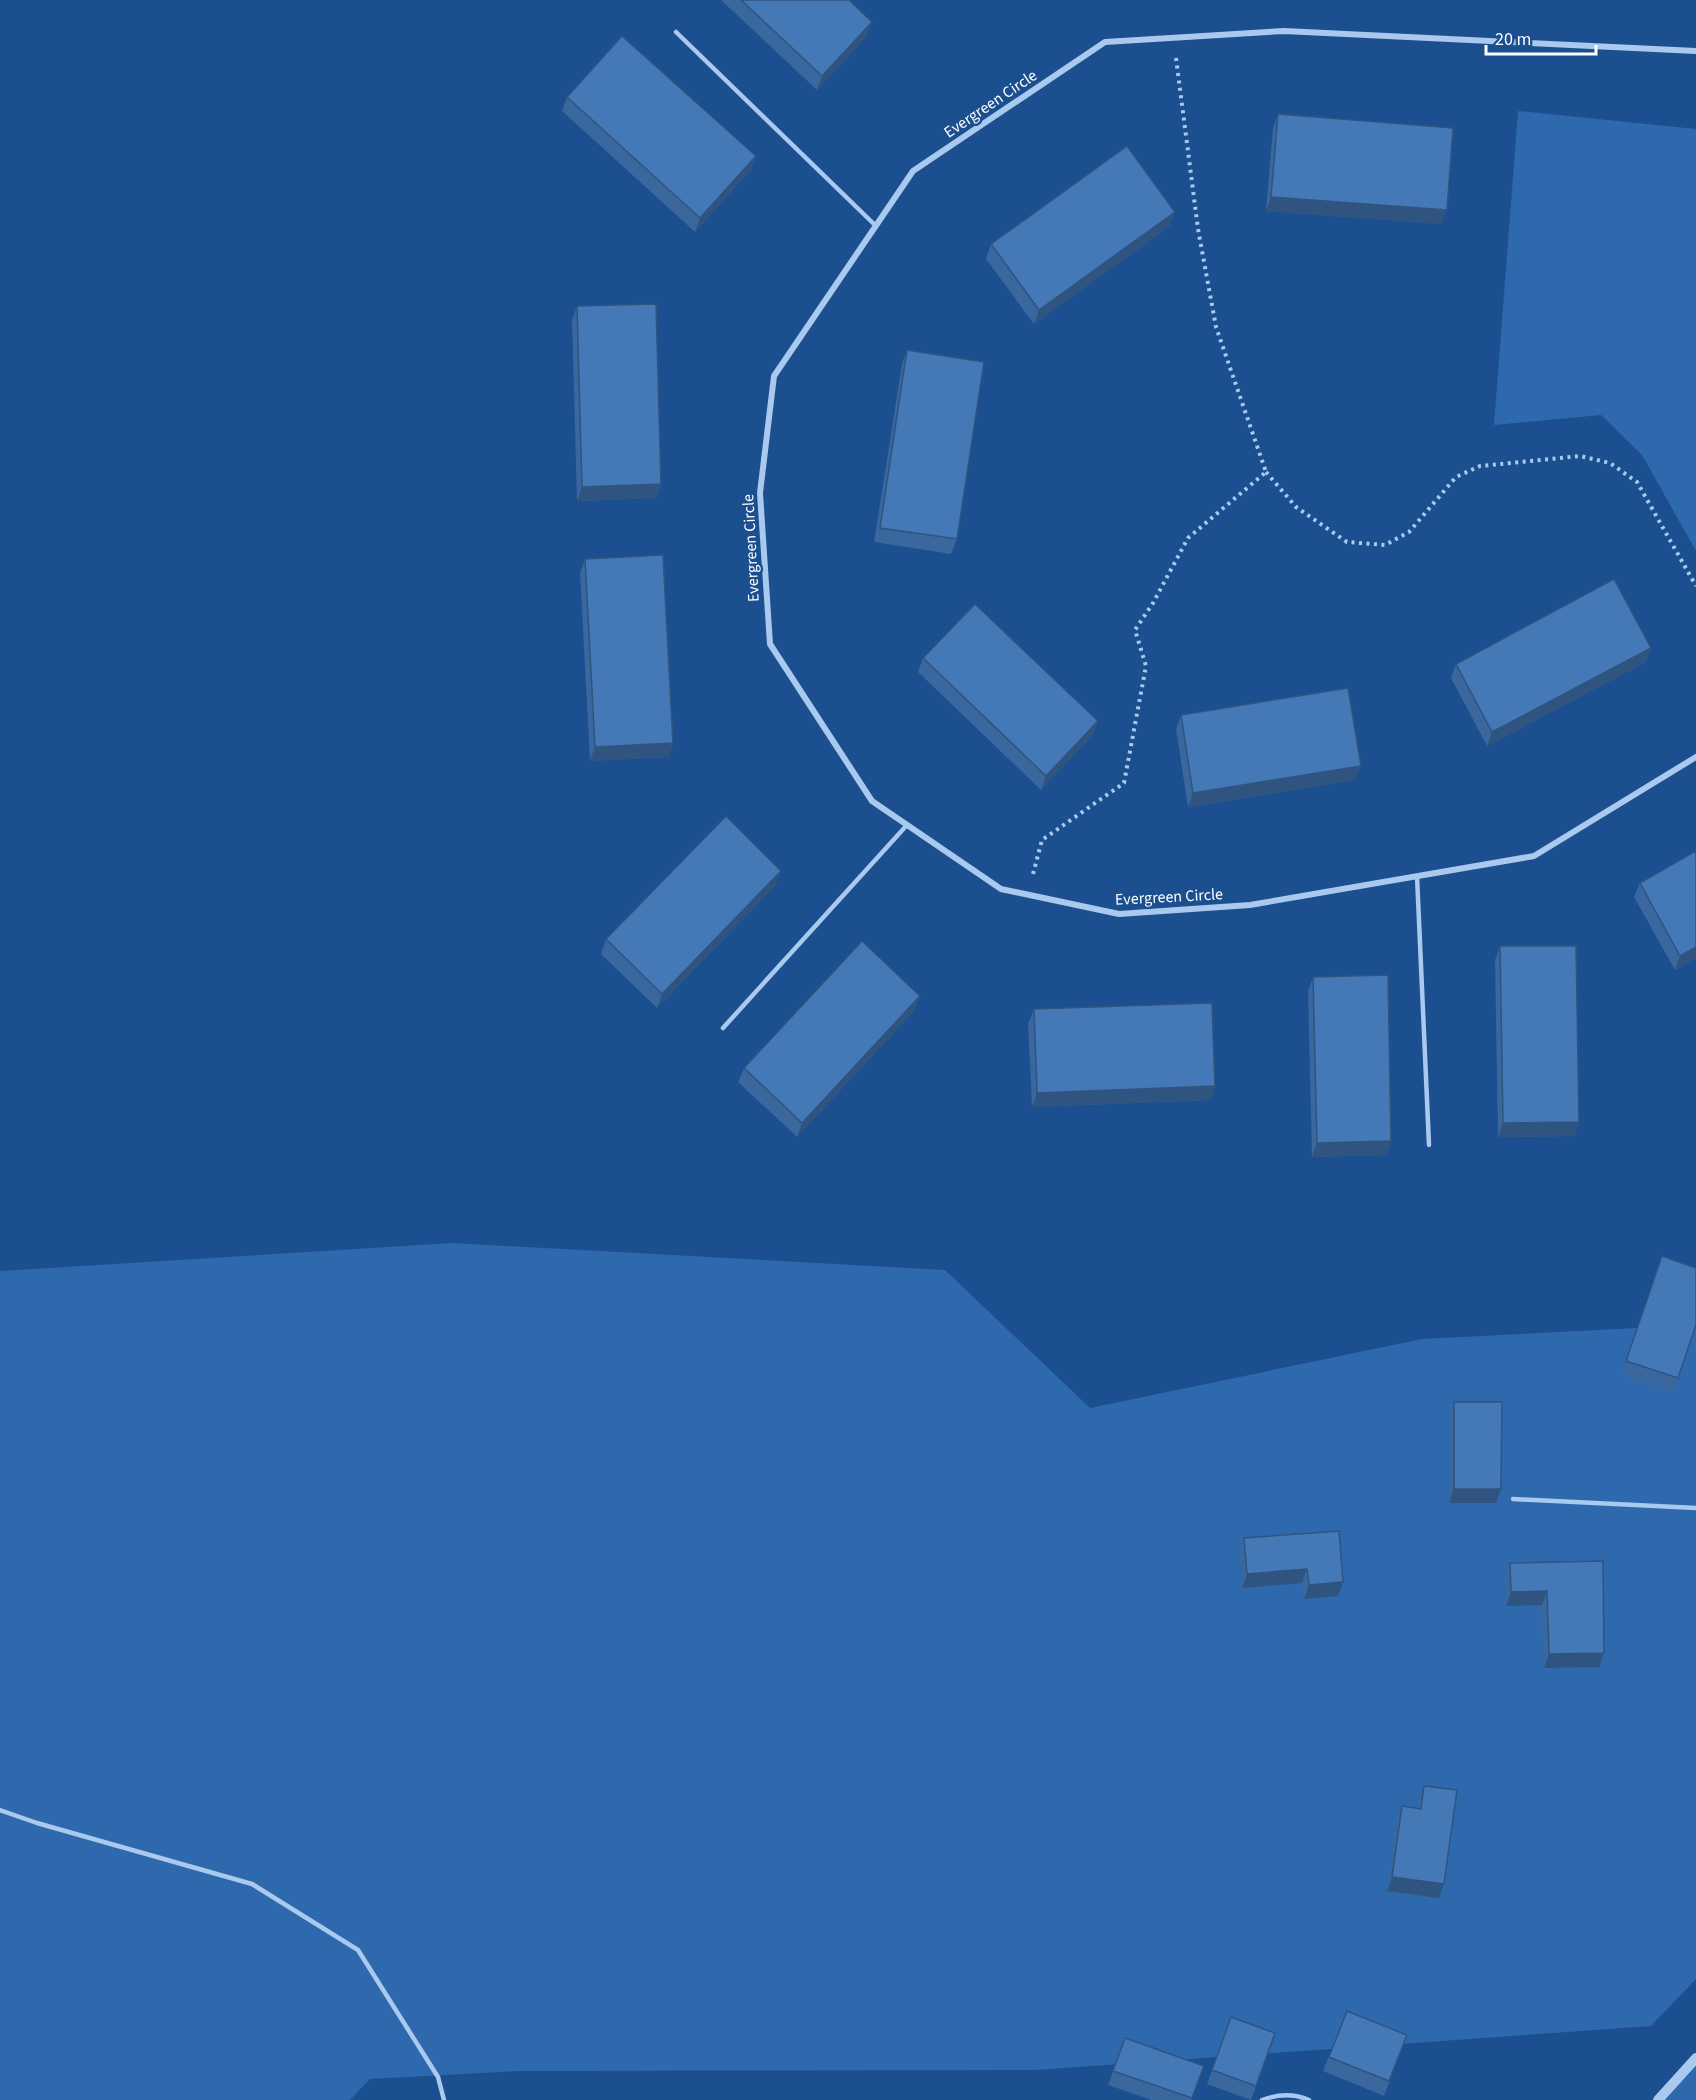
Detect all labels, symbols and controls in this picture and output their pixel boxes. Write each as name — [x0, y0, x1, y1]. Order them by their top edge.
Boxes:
scale bar — [1486, 18, 1596, 56]
text: 20 m — [1495, 27, 1531, 52]
street label: Evergreen Circle — [940, 64, 1042, 143]
street label: Evergreen Circle — [737, 493, 765, 602]
street label: Evergreen Circle — [1115, 883, 1224, 911]

